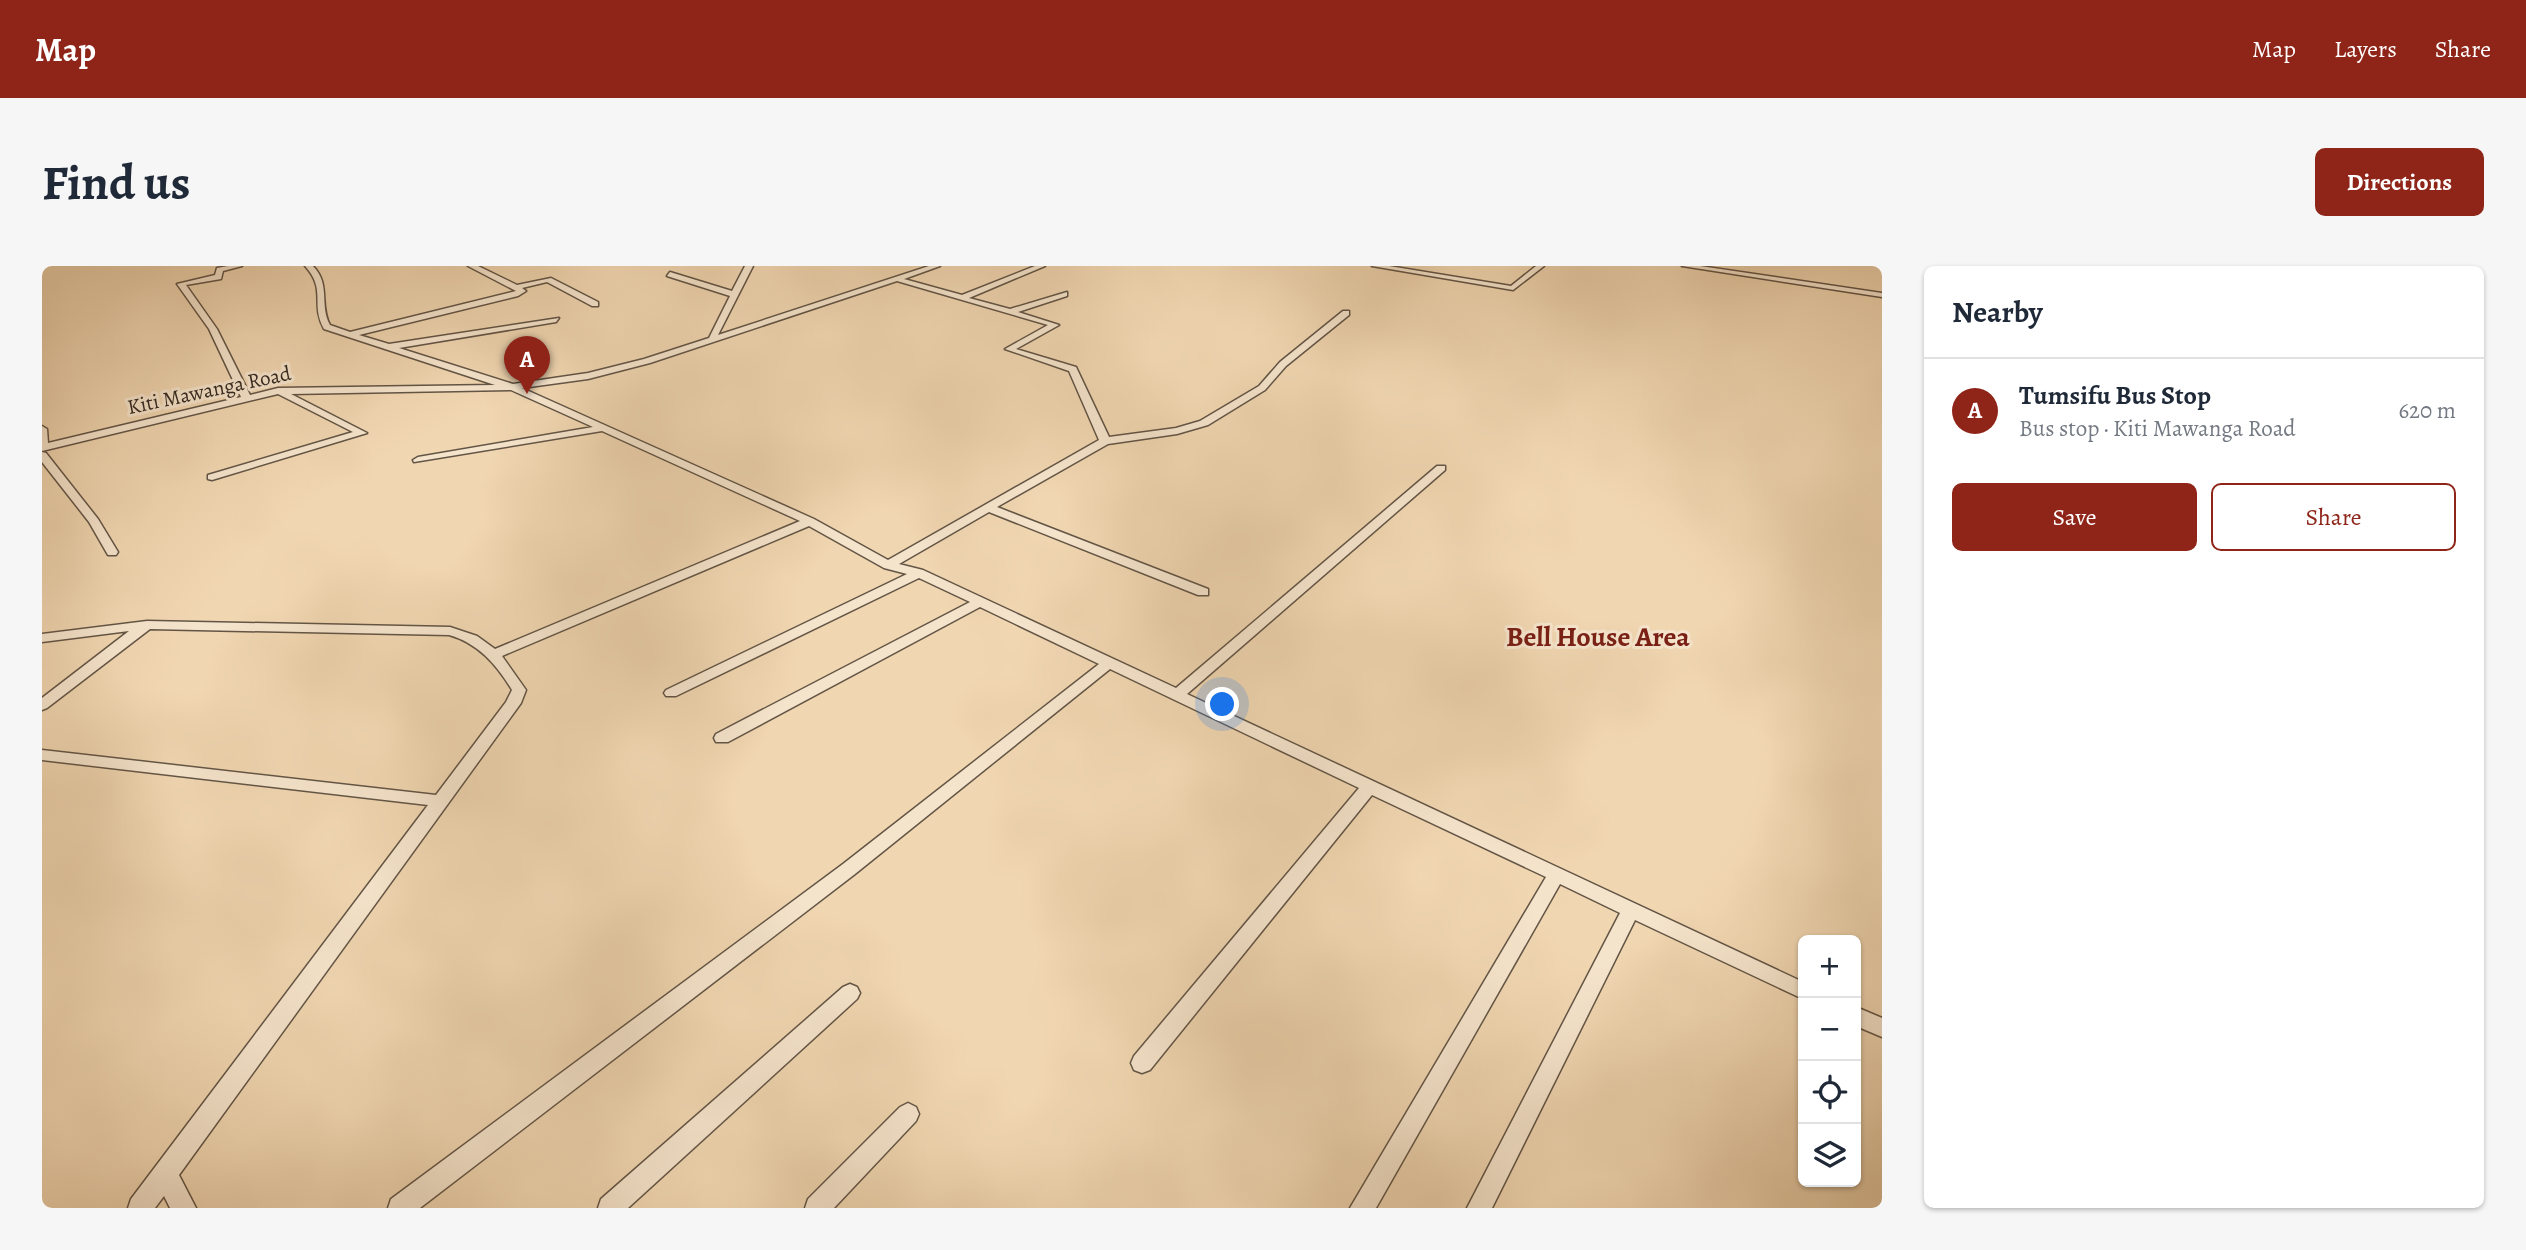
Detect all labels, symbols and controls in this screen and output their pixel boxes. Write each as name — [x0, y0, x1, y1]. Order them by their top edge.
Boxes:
text: Map — [35, 27, 96, 72]
text: Map — [2252, 33, 2296, 65]
text: Layers — [2334, 33, 2397, 65]
text: Share — [2435, 33, 2491, 65]
button: Directions — [2315, 148, 2484, 216]
text: Find us — [42, 149, 190, 216]
text: Nearby — [1952, 292, 2043, 332]
pin: A — [504, 336, 550, 394]
street label: Kiti Mawanga Road — [125, 359, 294, 421]
text: Tumsifu Bus Stop — [2019, 378, 2211, 413]
text: A — [1968, 395, 1982, 426]
text: 620 m — [2398, 395, 2456, 426]
text: Bus stop · Kiti Mawanga Road — [2019, 413, 2296, 444]
button: Save — [1952, 483, 2197, 551]
button: Share — [2211, 483, 2456, 551]
district label: Bell House Area — [1506, 618, 1690, 656]
your location — [1205, 687, 1239, 721]
map controls — [1798, 935, 1861, 1187]
button: + — [1798, 935, 1861, 998]
button: − — [1798, 998, 1861, 1061]
button: locate — [1798, 1061, 1861, 1124]
button: layers — [1798, 1124, 1861, 1187]

